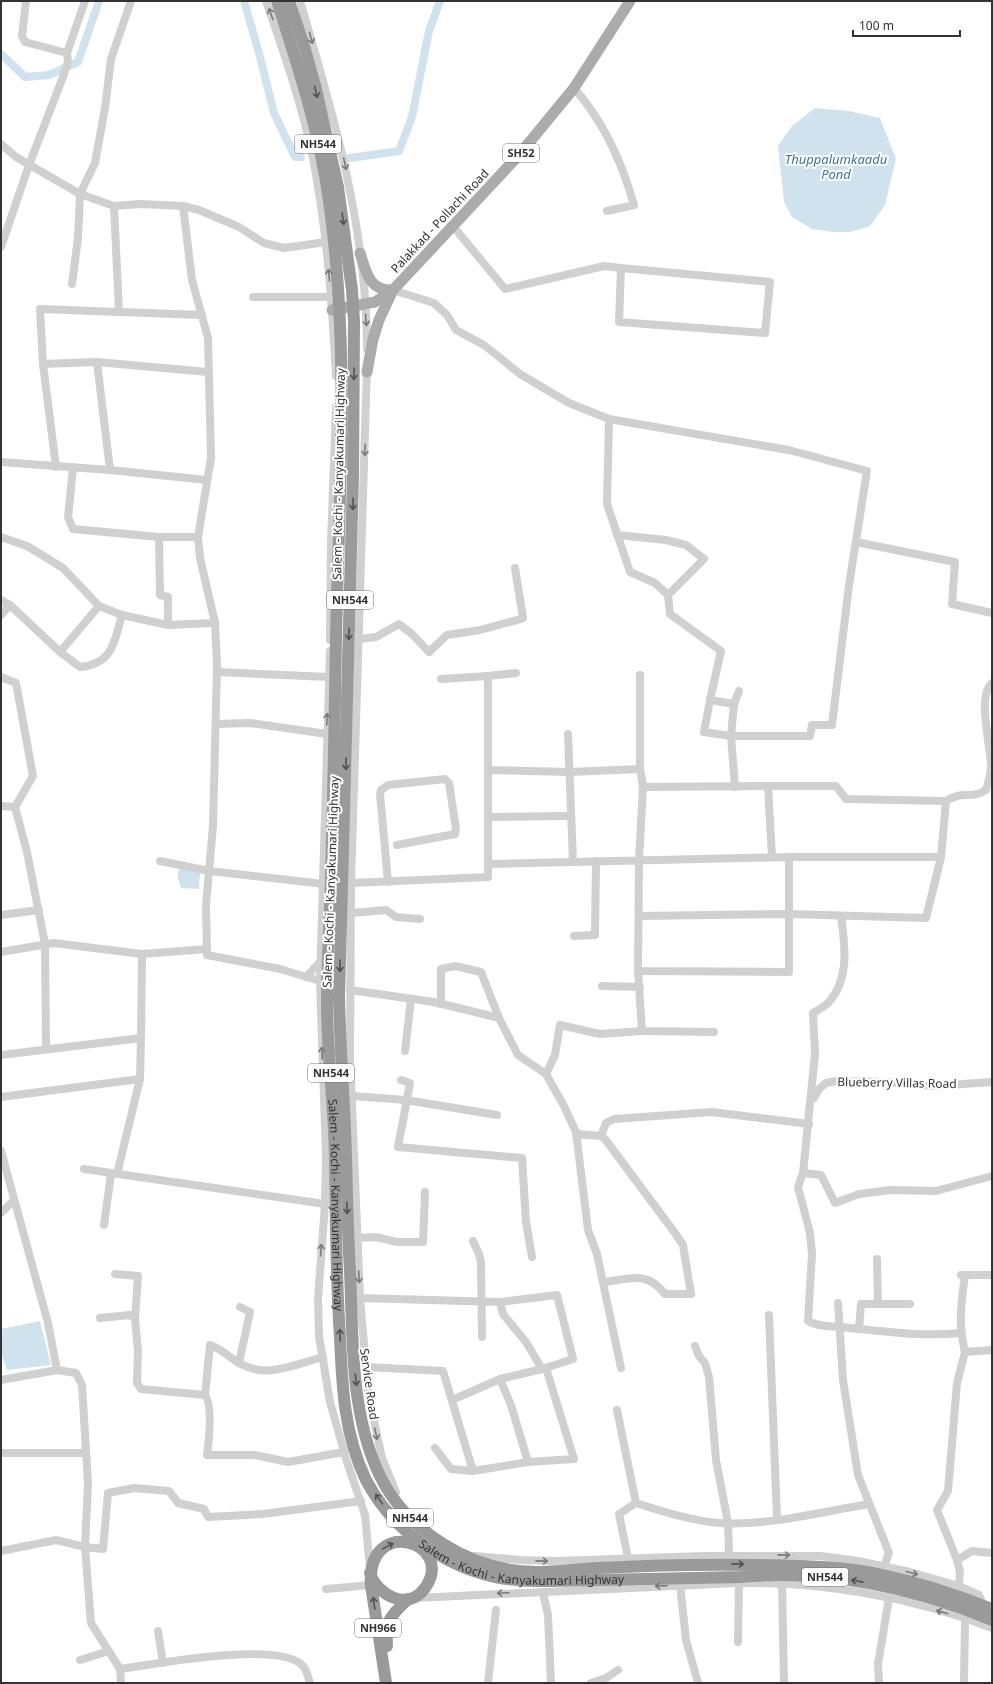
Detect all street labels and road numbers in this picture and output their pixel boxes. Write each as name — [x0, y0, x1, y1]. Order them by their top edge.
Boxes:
road number: NH544 — [295, 135, 341, 153]
road number: SH52 — [503, 144, 539, 162]
street label: Palakkad - Pollachi Road — [387, 165, 492, 276]
street label: Salem - Kochi - Kanyakumari Highway — [328, 367, 349, 580]
road number: NH544 — [327, 591, 373, 609]
street label: Salem - Kochi - Kanyakumari Highway — [318, 775, 343, 988]
road number: NH544 — [308, 1064, 354, 1082]
street label: Blueberry Villas Road — [837, 1073, 957, 1092]
street label: Salem - Kochi - Kanyakumari Highway — [324, 1098, 347, 1312]
street label: Service Road — [356, 1347, 383, 1421]
road number: NH544 — [387, 1509, 433, 1527]
street label: Salem - Kochi - Kanyakumari Highway — [415, 1535, 625, 1589]
road number: NH544 — [802, 1568, 848, 1586]
road number: NH966 — [355, 1619, 401, 1637]

